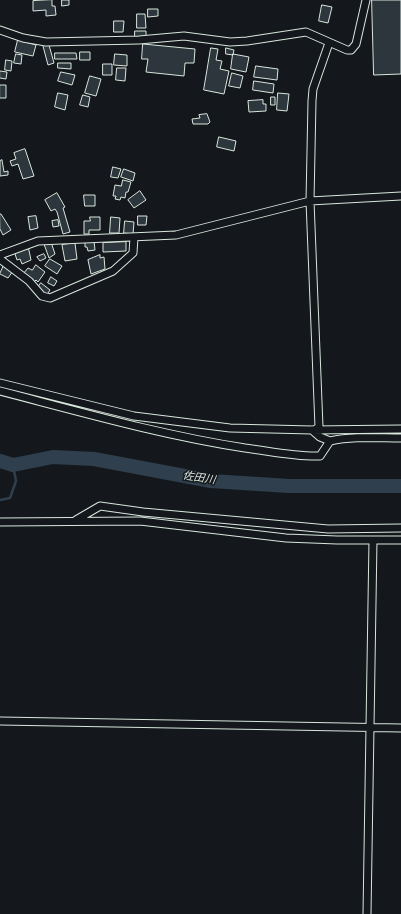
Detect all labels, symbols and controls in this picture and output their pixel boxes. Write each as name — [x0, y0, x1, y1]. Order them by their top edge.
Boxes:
water label: 佐田川 — [182, 469, 216, 487]

